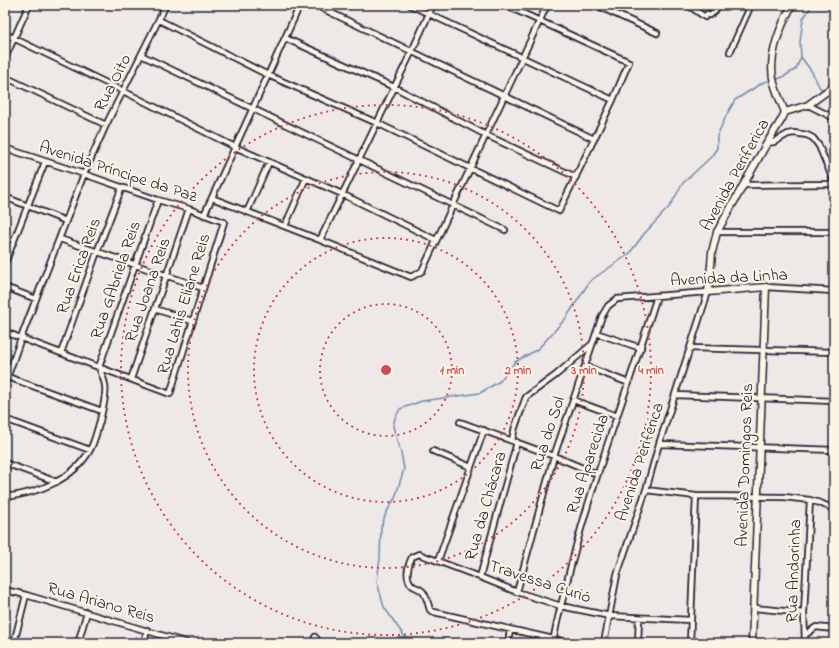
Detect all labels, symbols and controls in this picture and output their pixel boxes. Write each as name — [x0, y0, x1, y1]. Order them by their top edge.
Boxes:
street label: Rua Oito — [88, 50, 138, 116]
street label: Avenida Periferica — [694, 114, 776, 236]
street label: Avenida Príncipe da Paz — [36, 135, 201, 210]
street label: Rua Erica Reis — [50, 214, 108, 318]
street label: Rua GAbriela Reis — [84, 218, 148, 342]
street label: Rua Lahis Eliane Reis — [151, 230, 217, 378]
street label: Rua Joana Reis — [118, 234, 178, 346]
street label: Avenida da Linha — [670, 262, 788, 294]
text: 1 min — [440, 362, 464, 380]
text: 2 min — [504, 362, 531, 380]
text: 3 min — [570, 362, 597, 380]
text: 4 min — [637, 362, 664, 380]
centre of rings — [379, 363, 393, 377]
street label: Avenida Domingos Reis — [730, 383, 762, 547]
street label: Rua do Sol — [524, 393, 572, 475]
street label: Avenida Periférica — [609, 399, 671, 525]
street label: Rua Aparecida — [560, 411, 616, 517]
street label: Rua da Chácara — [458, 448, 514, 564]
street label: Rua Andorinha — [780, 519, 808, 623]
street label: Travessa Curió — [486, 554, 594, 610]
street label: Rua Ariano Reis — [44, 576, 158, 630]

